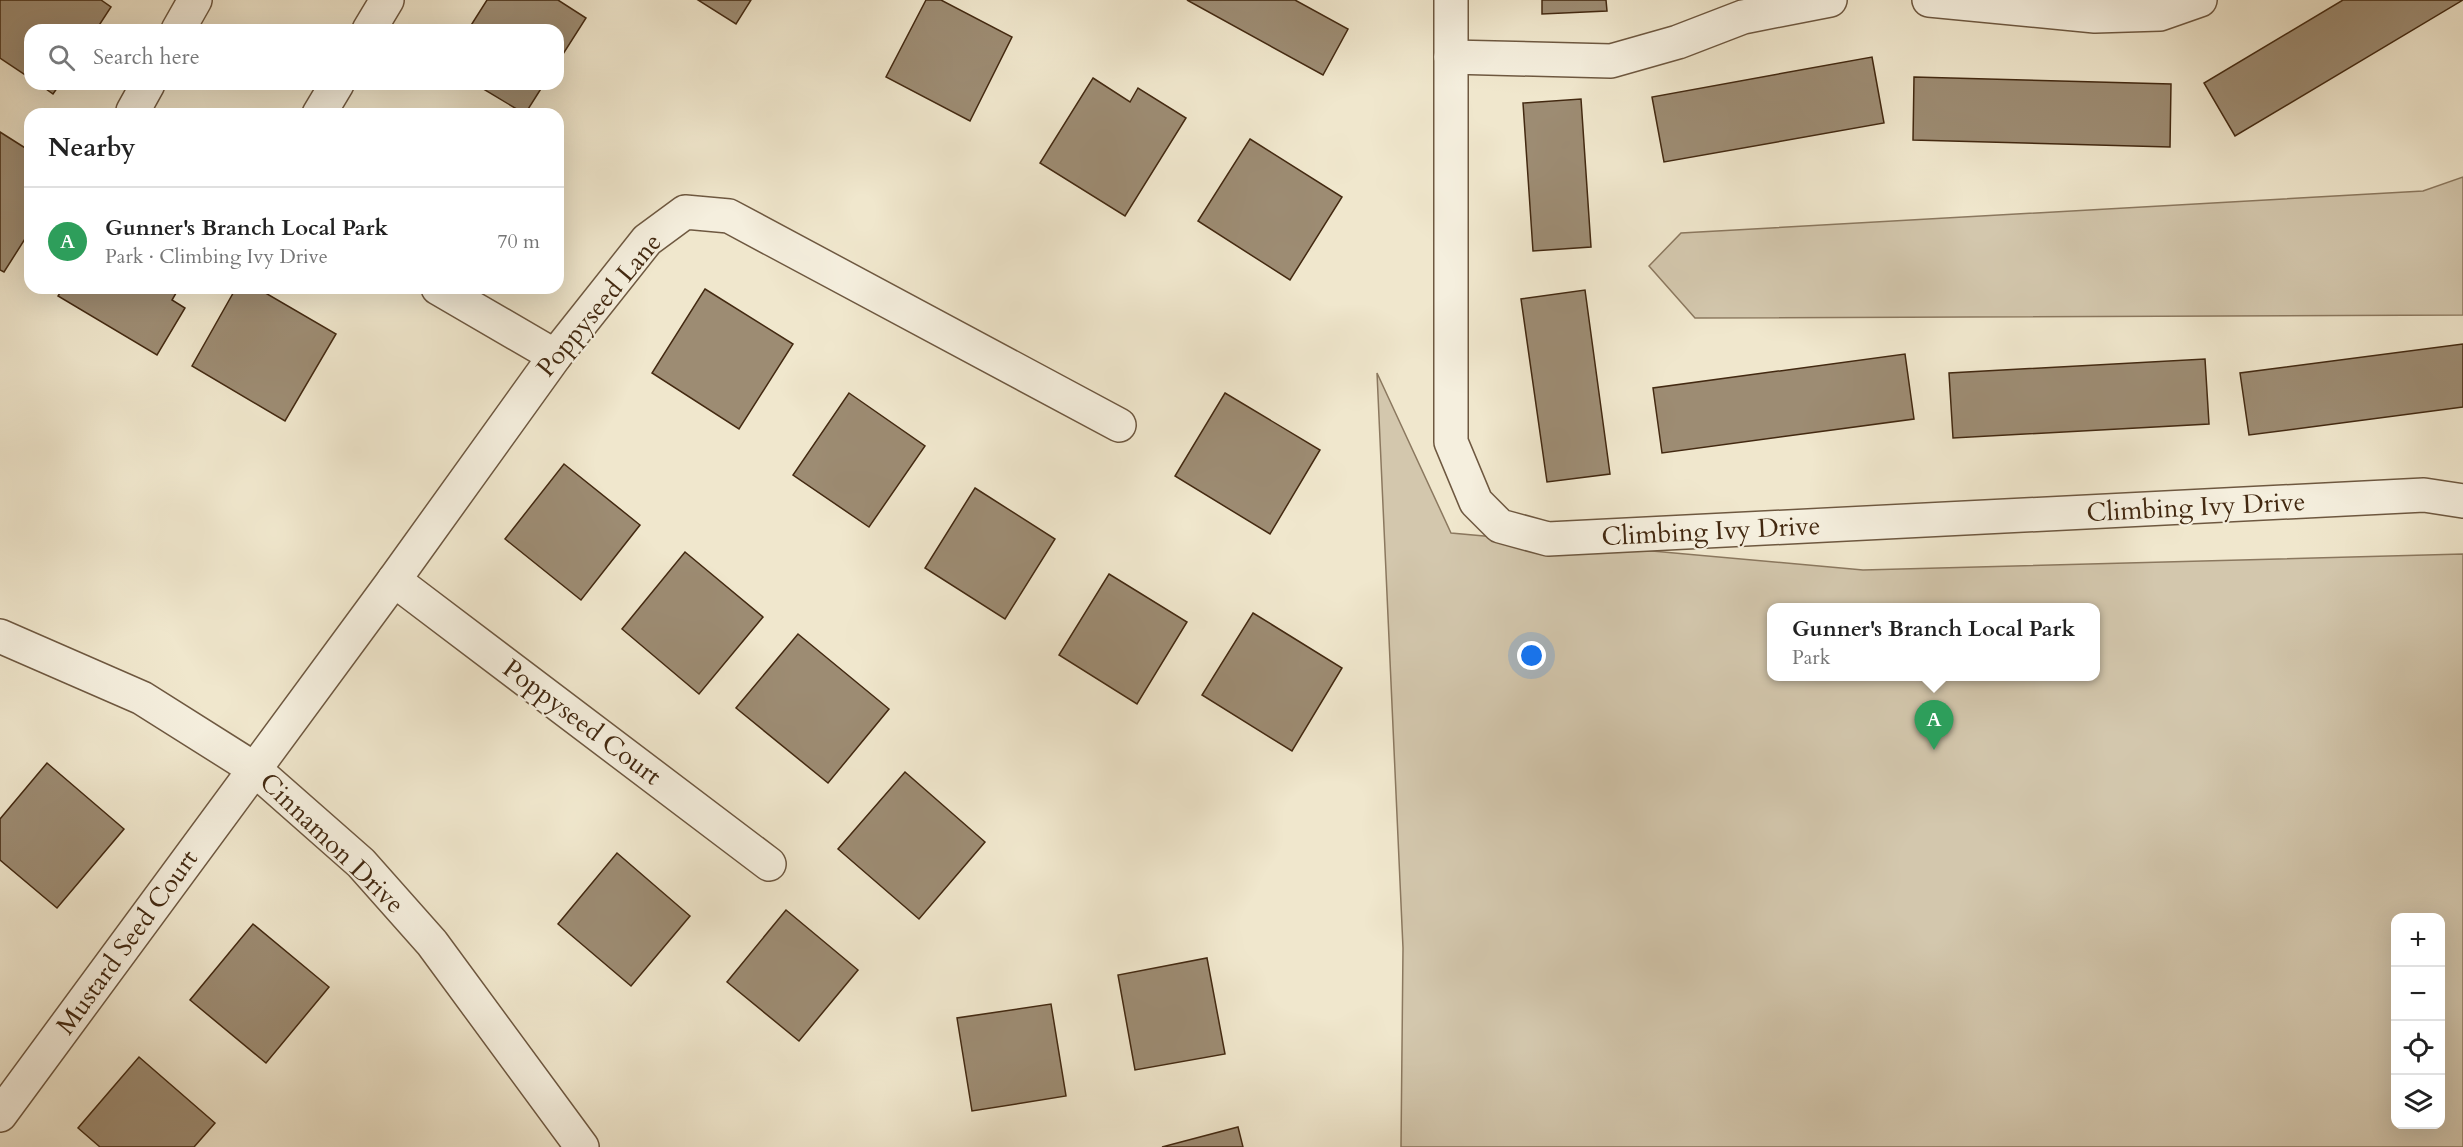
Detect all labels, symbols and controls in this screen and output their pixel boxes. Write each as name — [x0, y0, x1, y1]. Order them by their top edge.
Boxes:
search box — [24, 24, 564, 90]
icon: search — [45, 41, 78, 74]
text: Search here — [93, 42, 200, 72]
text: Nearby — [48, 130, 136, 165]
text: Gunner's Branch Local Park — [105, 213, 388, 243]
street label: Poppyseed Lane — [529, 226, 669, 384]
text: A — [60, 228, 75, 255]
text: 70 m — [497, 228, 540, 255]
text: Park · Climbing Ivy Drive — [105, 243, 328, 270]
street label: Climbing Ivy Drive — [2086, 484, 2306, 530]
street label: Climbing Ivy Drive — [1601, 508, 1821, 554]
popup — [1767, 603, 2100, 681]
text: Gunner's Branch Local Park — [1792, 614, 2075, 644]
your location — [1517, 641, 1546, 670]
text: Park — [1792, 644, 1830, 671]
street label: Poppyseed Court — [496, 651, 668, 793]
pin: A — [1914, 700, 1954, 750]
street label: Cinnamon Drive — [252, 765, 412, 921]
street label: Mustard Seed Court — [48, 842, 206, 1042]
map controls — [2391, 913, 2445, 1129]
button: + — [2391, 913, 2445, 967]
button: − — [2391, 967, 2445, 1021]
button: locate — [2391, 1021, 2445, 1075]
button: layers — [2391, 1075, 2445, 1129]

